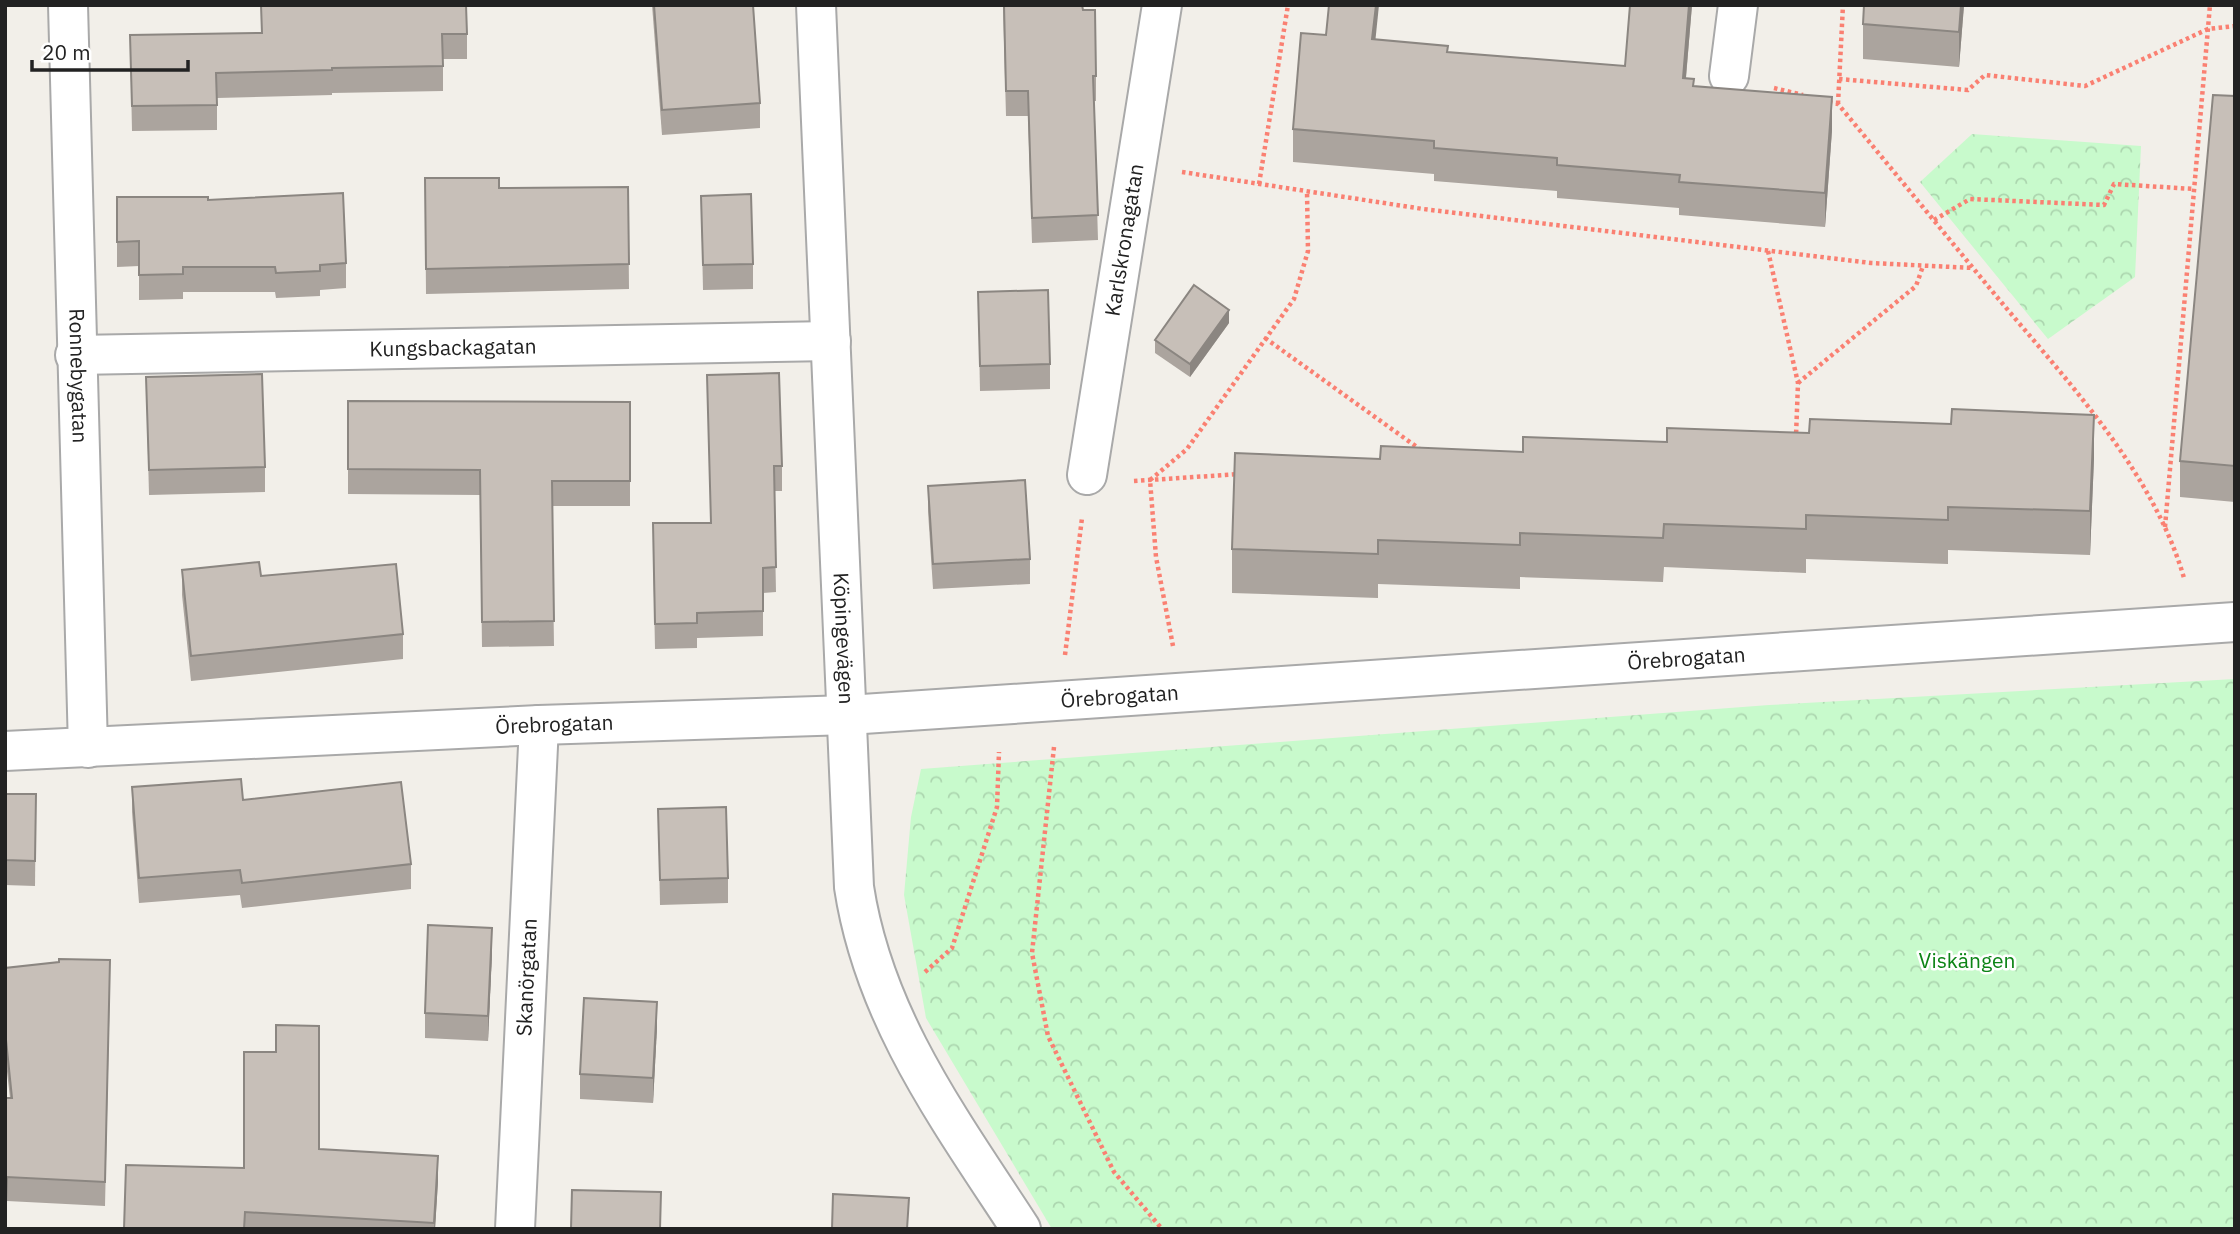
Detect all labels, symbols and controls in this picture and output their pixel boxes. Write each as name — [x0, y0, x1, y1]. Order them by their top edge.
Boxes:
scale bar — [32, 28, 187, 72]
text: 20 m — [42, 38, 91, 66]
street label: Karlskronagatan — [1098, 161, 1149, 318]
street label: Ronnebygatan — [63, 308, 95, 444]
street label: Kungsbackagatan — [369, 331, 537, 363]
street label: Köpingevägen — [827, 572, 861, 705]
street label: Örebrogatan — [1626, 640, 1746, 676]
street label: Örebrogatan — [1060, 678, 1180, 714]
street label: Örebrogatan — [495, 708, 614, 740]
street label: Skanörgatan — [509, 918, 543, 1037]
park label: Viskängen — [1919, 946, 2015, 974]

